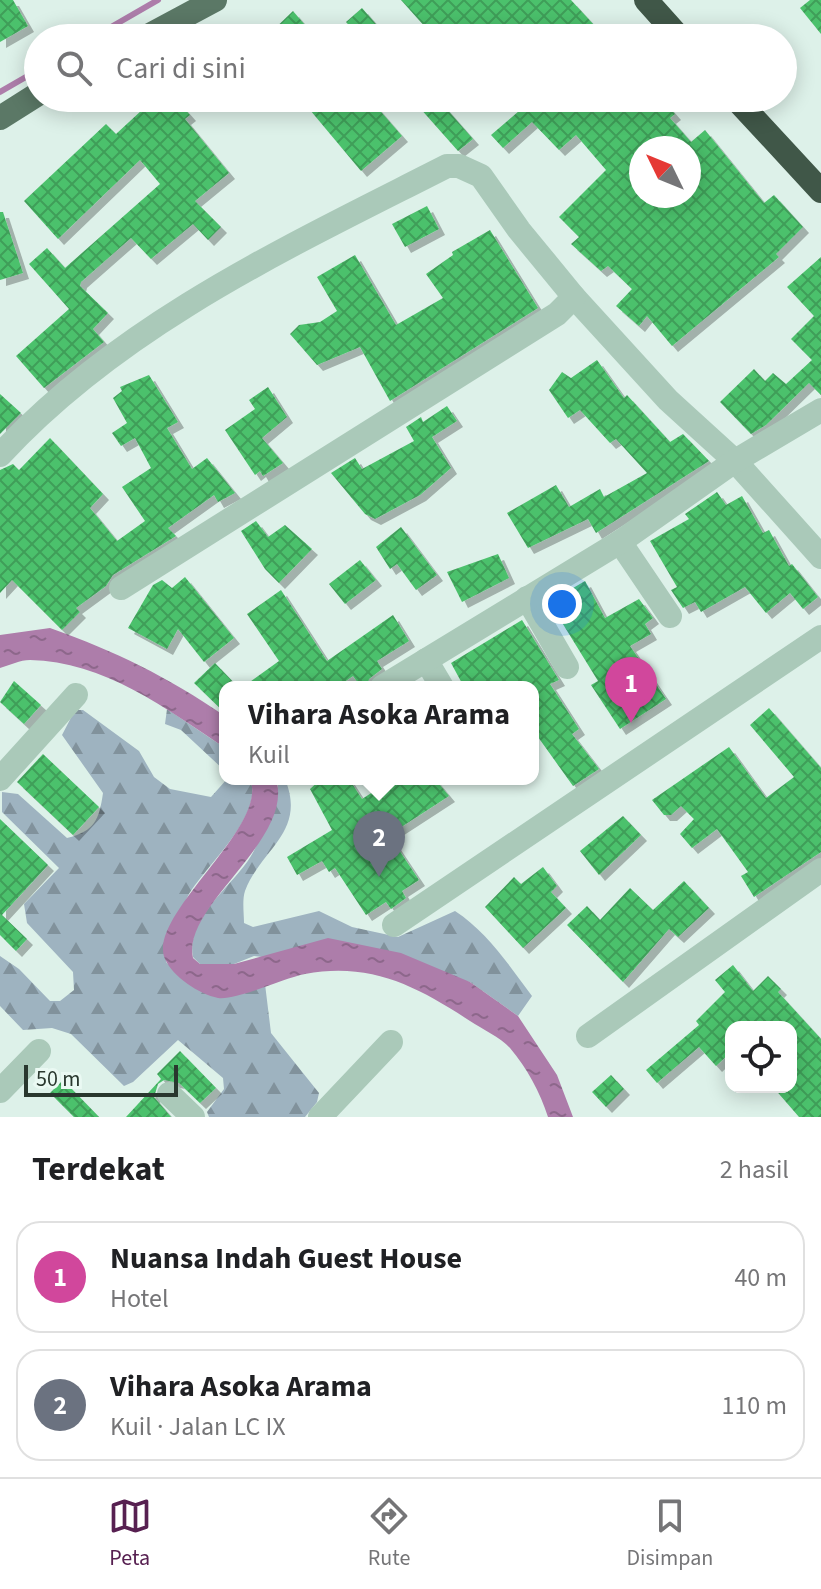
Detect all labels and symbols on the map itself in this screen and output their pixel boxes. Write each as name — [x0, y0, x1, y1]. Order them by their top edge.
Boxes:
north arrow — [629, 136, 701, 208]
your location — [542, 584, 582, 624]
pin: 1 — [605, 657, 657, 723]
pin: 2 — [353, 811, 405, 877]
scale bar — [24, 1061, 178, 1097]

